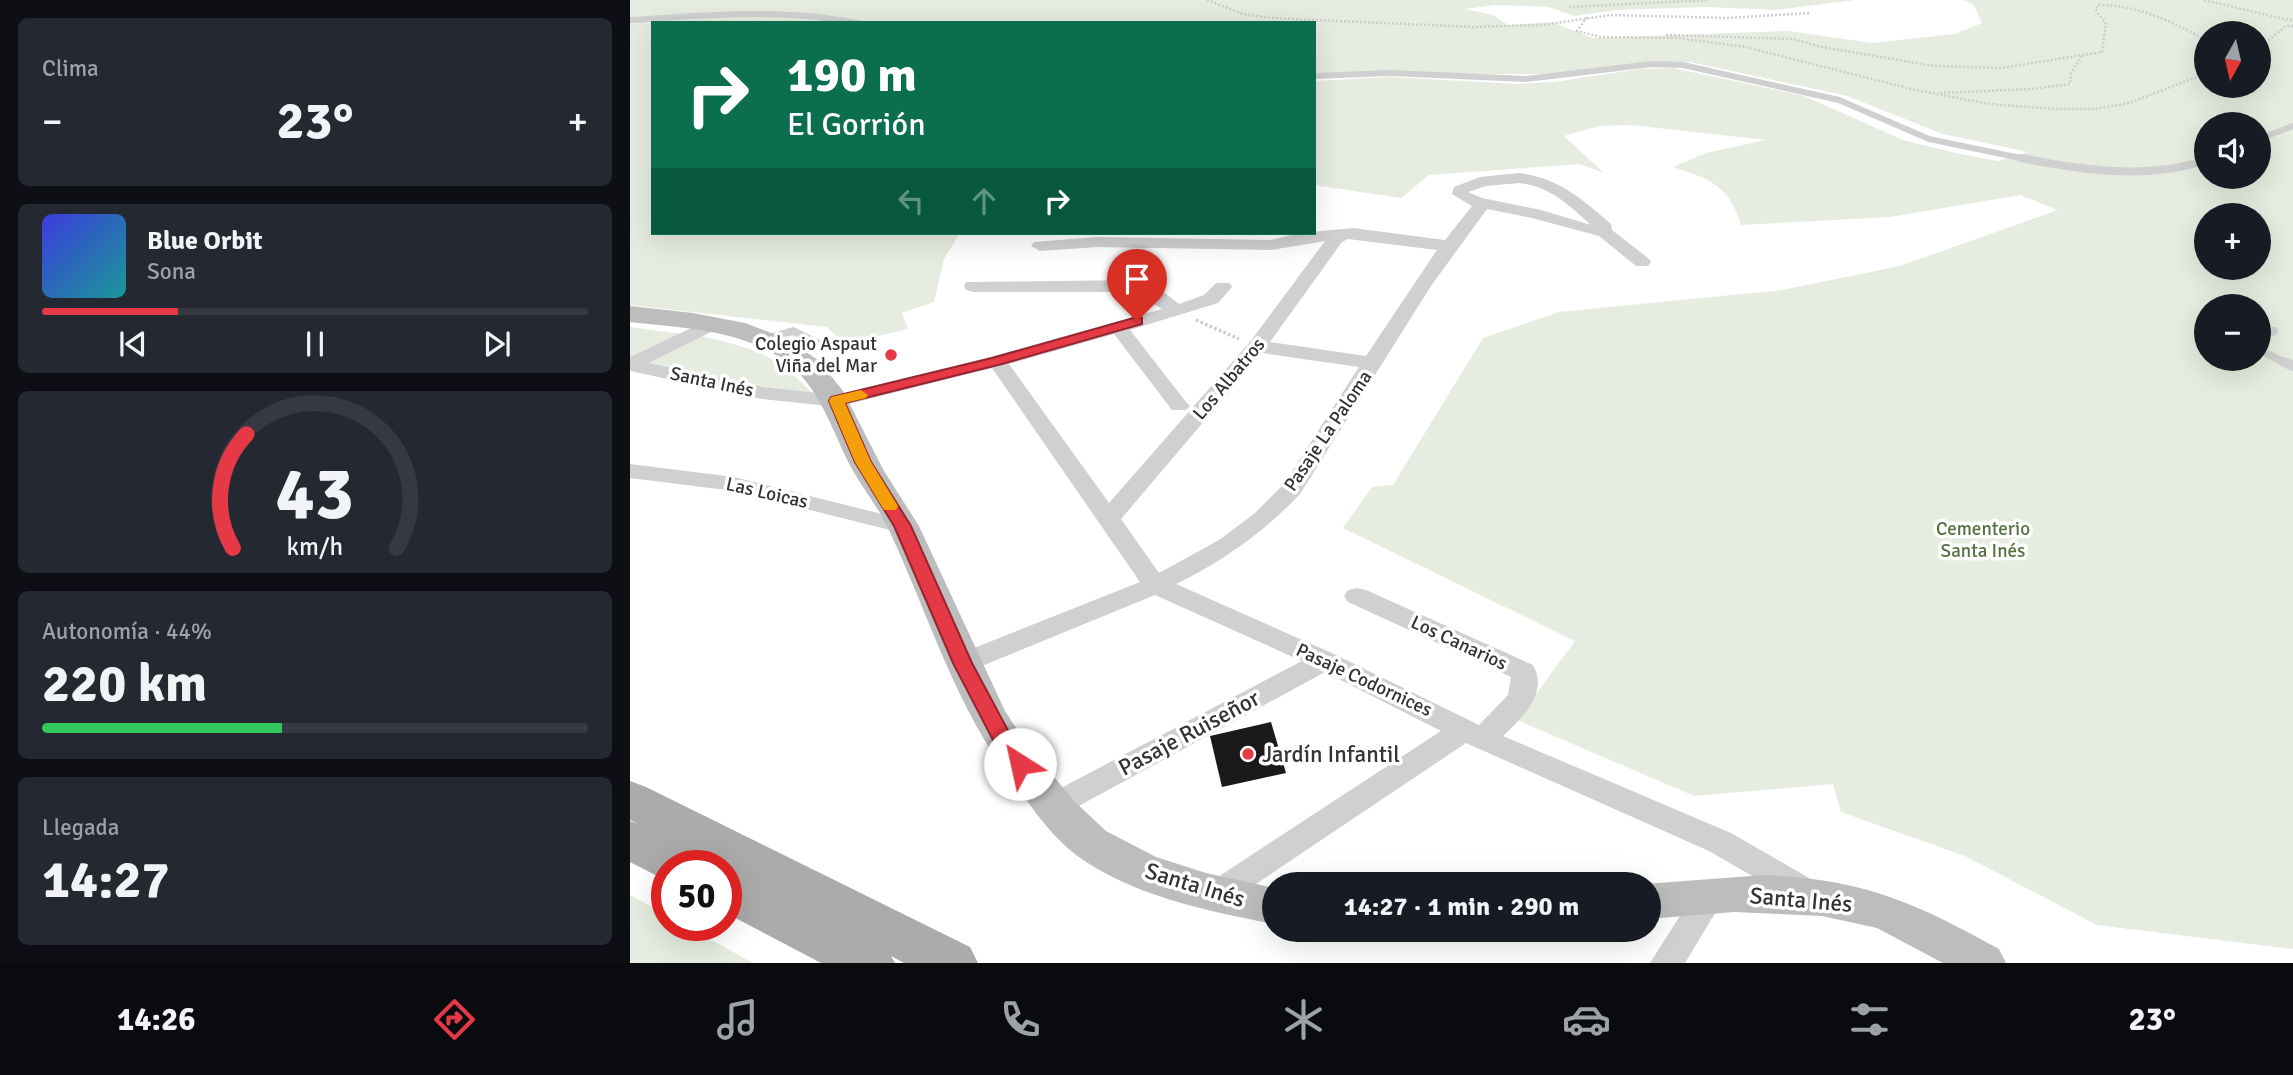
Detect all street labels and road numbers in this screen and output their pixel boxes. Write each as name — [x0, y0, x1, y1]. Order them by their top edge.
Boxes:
street label: Los Albatros — [1188, 333, 1270, 425]
street label: Santa Inés — [668, 361, 756, 403]
street label: Pasaje La Paloma — [1279, 366, 1377, 496]
street label: Las Loicas — [724, 472, 810, 514]
street label: Los Canarios — [1407, 610, 1511, 676]
street label: Pasaje Codornices — [1292, 638, 1436, 722]
street label: Pasaje Ruiseñor — [1114, 683, 1265, 782]
street label: Santa Inés — [1142, 856, 1248, 914]
street label: Santa Inés — [1749, 881, 1853, 919]

